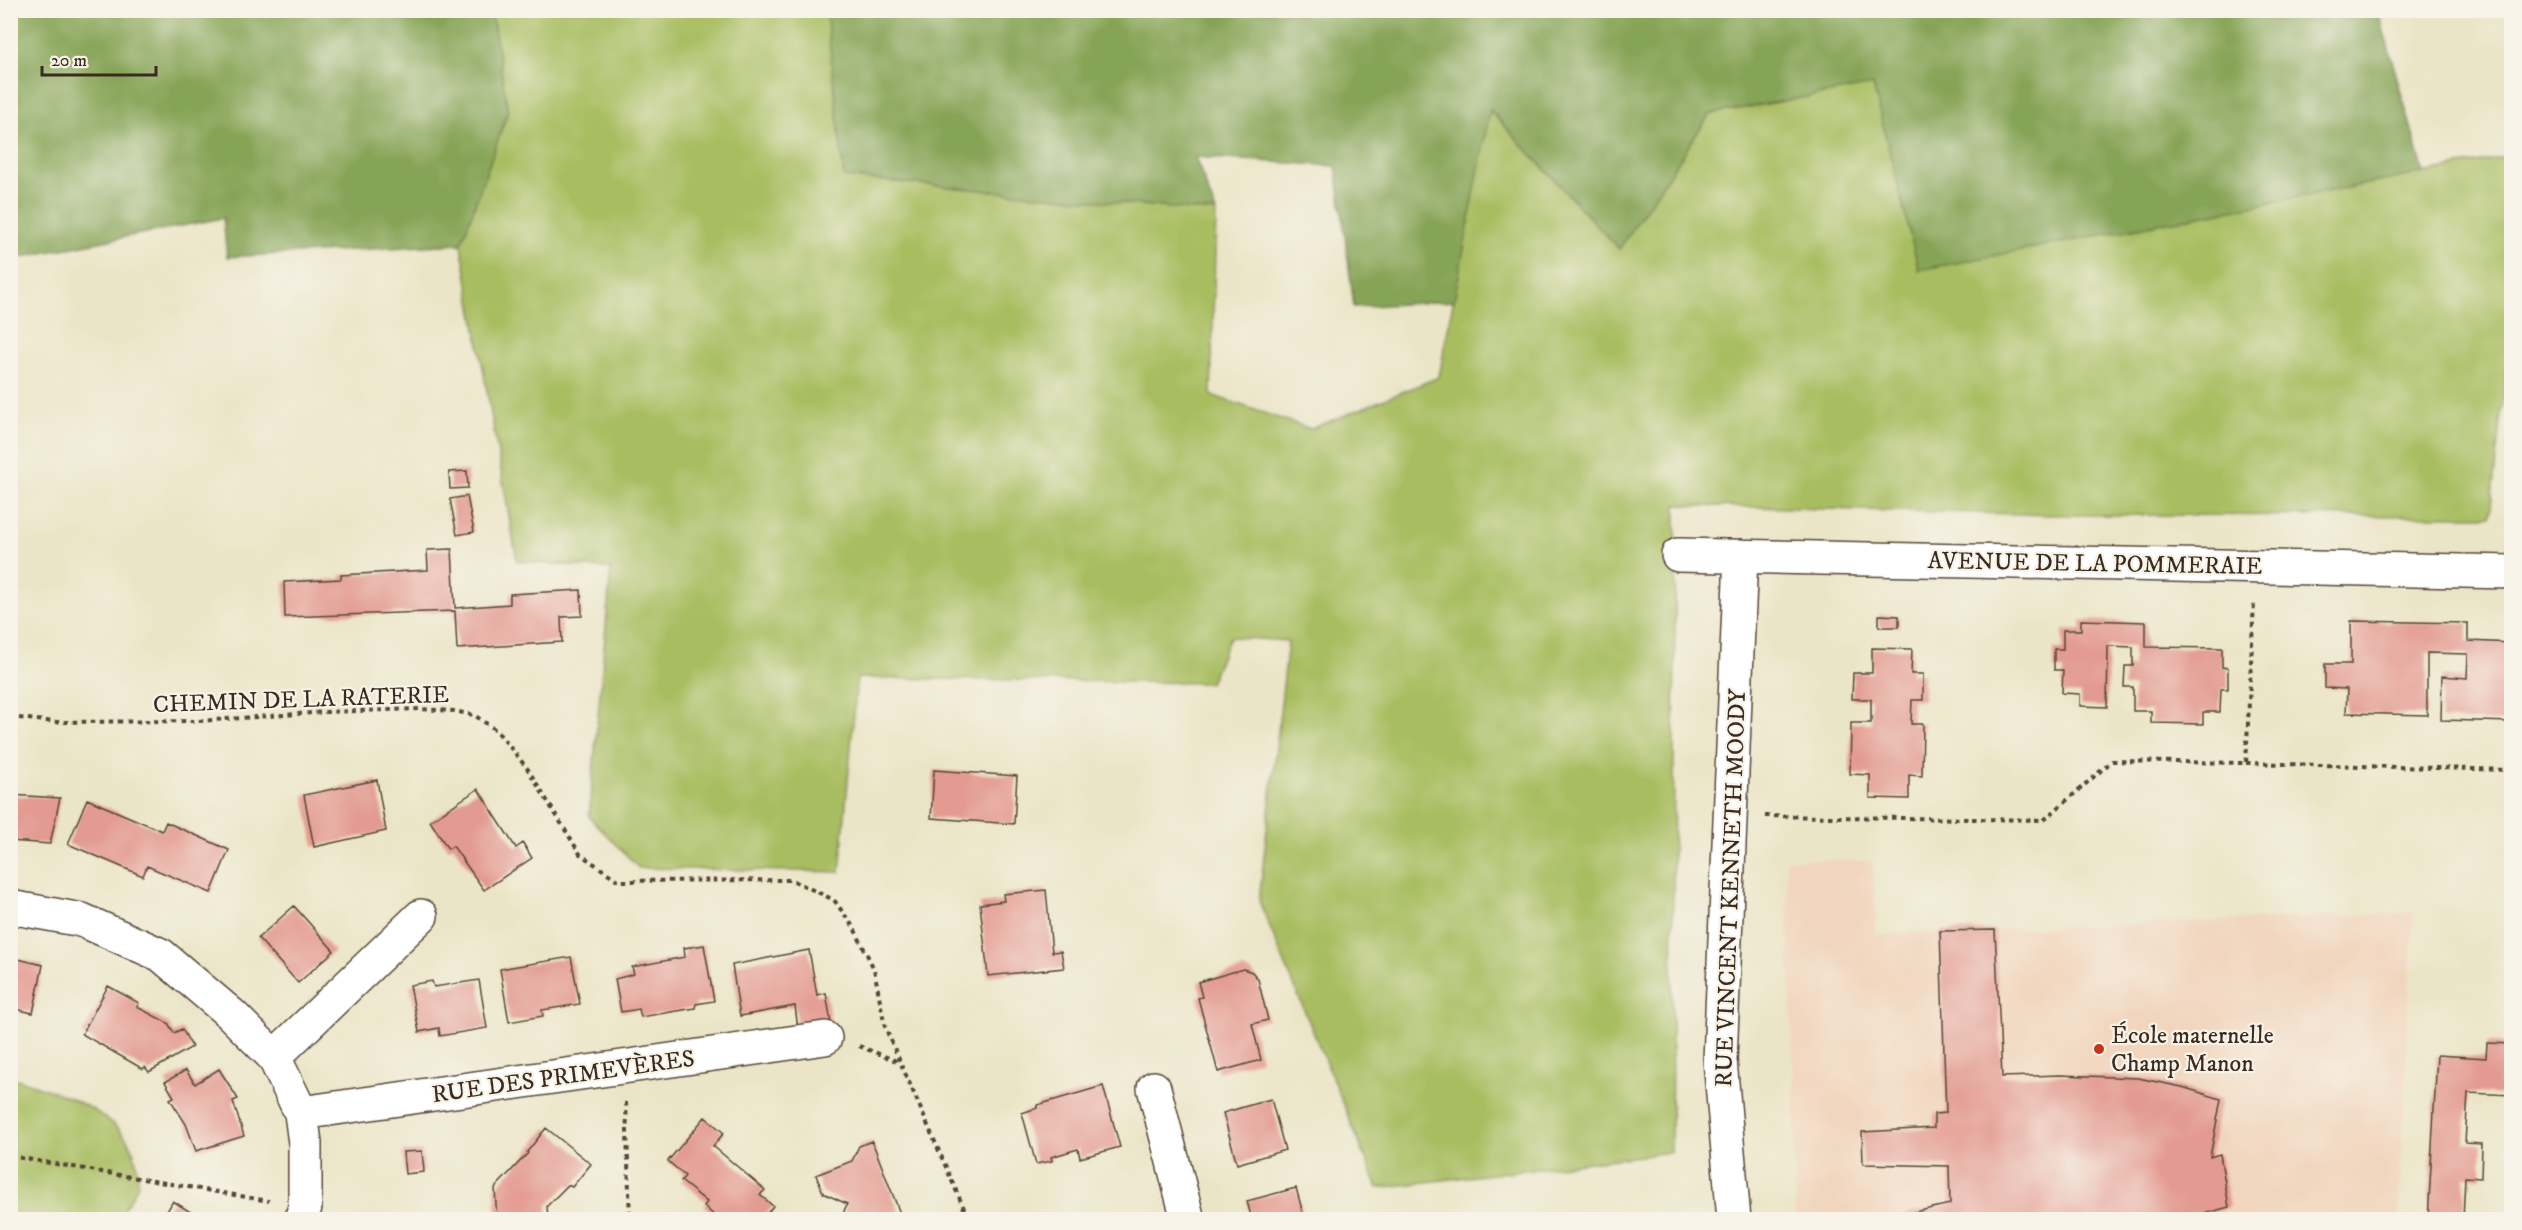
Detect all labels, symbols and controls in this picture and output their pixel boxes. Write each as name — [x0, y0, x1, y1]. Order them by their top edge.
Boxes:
scale bar — [42, 39, 156, 77]
text: 20 m — [51, 50, 87, 72]
street label: AVENUE DE LA POMMERAIE — [1927, 546, 2263, 582]
street label: CHEMIN DE LA RATERIE — [152, 680, 450, 720]
street label: RUE VINCENT KENNETH MOODY — [1709, 688, 1753, 1088]
place label: École maternelle Champ Manon — [2111, 1021, 2274, 1079]
marker: École maternelle Champ Manon — [2092, 1042, 2106, 1056]
street label: RUE DES PRIMEVÈRES — [430, 1044, 696, 1110]

